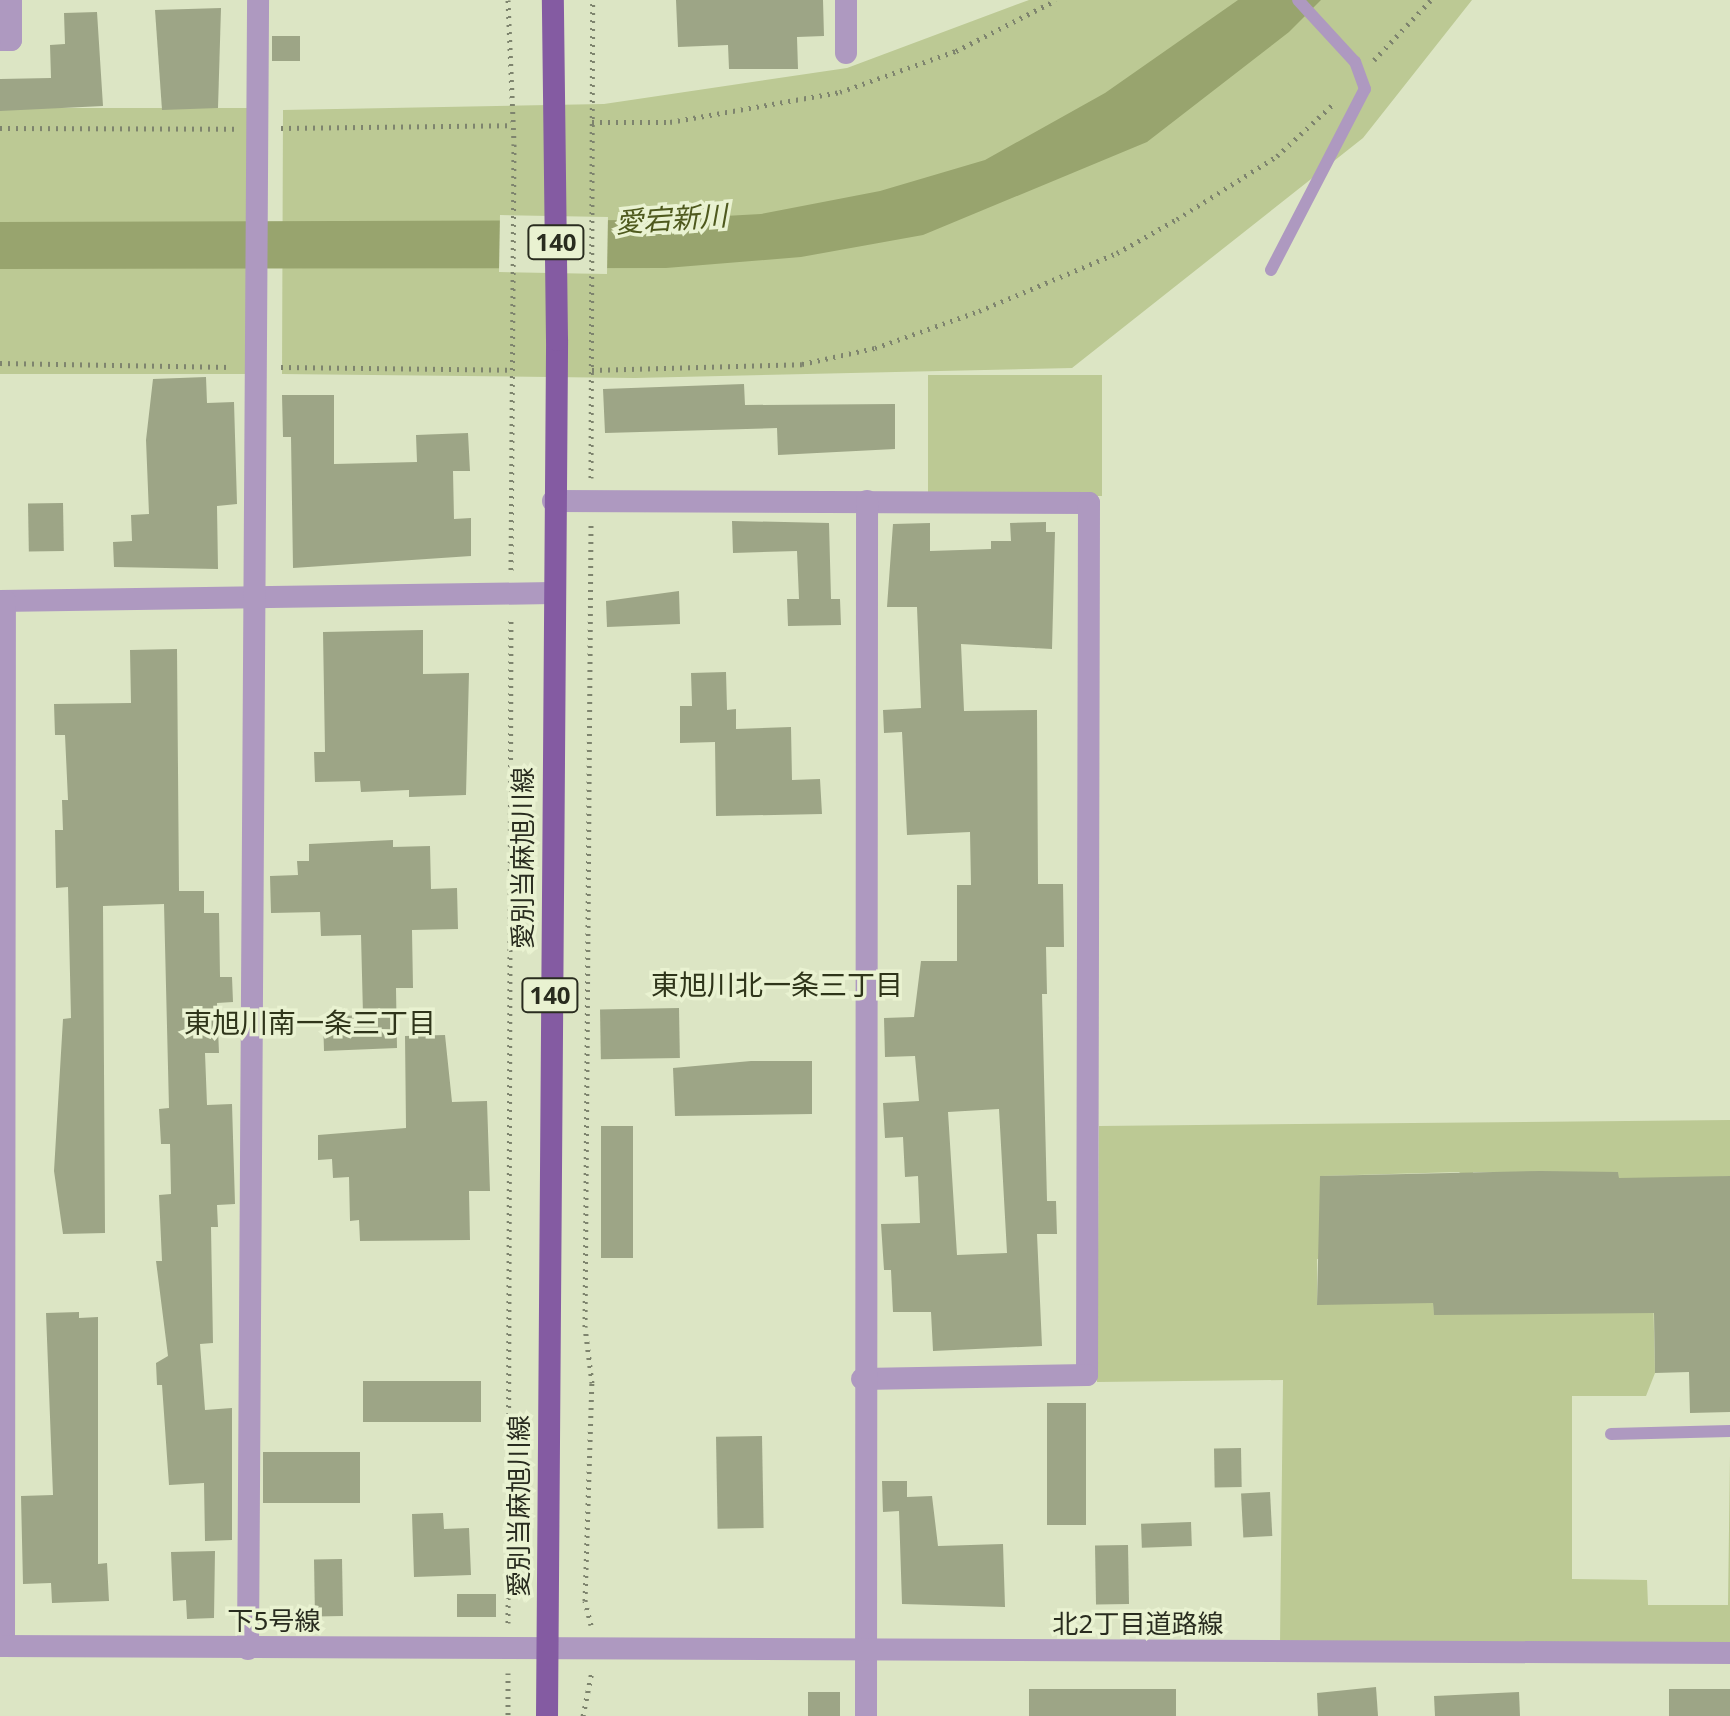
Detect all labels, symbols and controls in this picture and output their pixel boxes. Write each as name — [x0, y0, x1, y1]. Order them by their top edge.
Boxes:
water label: 愛宕新川 — [614, 197, 728, 239]
road number: 140 — [526, 222, 586, 262]
street label: 愛別当麻旭川線 — [507, 767, 539, 949]
district label: 東旭川北一条三丁目 — [651, 967, 903, 1001]
road number: 140 — [520, 975, 580, 1015]
district label: 東旭川南一条三丁目 — [184, 1005, 436, 1039]
street label: 愛別当麻旭川線 — [503, 1415, 535, 1597]
street label: 下5号線 — [228, 1605, 320, 1637]
street label: 北2丁目道路線 — [1053, 1608, 1223, 1640]

